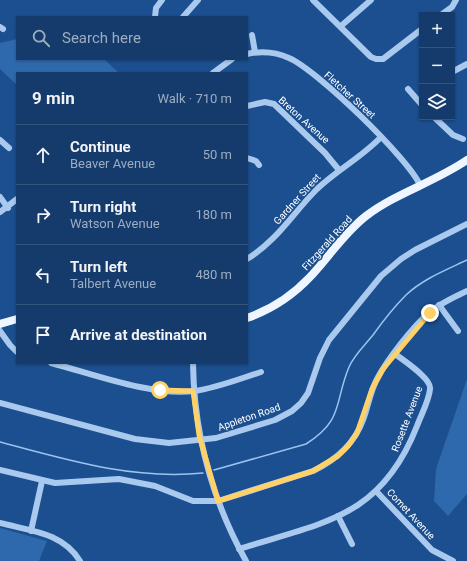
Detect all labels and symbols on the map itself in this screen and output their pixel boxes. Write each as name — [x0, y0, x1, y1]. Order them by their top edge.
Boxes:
street label: Fletcher Street — [322, 69, 378, 121]
street label: Breton Avenue — [276, 94, 332, 146]
street label: Gardner Street — [271, 171, 323, 227]
street label: Fitzgerald Road — [300, 214, 354, 272]
route end — [421, 304, 439, 322]
route start — [151, 381, 169, 399]
street label: Rosette Avenue — [389, 385, 425, 453]
street label: Appleton Road — [216, 401, 282, 433]
street label: Comet Avenue — [385, 487, 437, 541]

